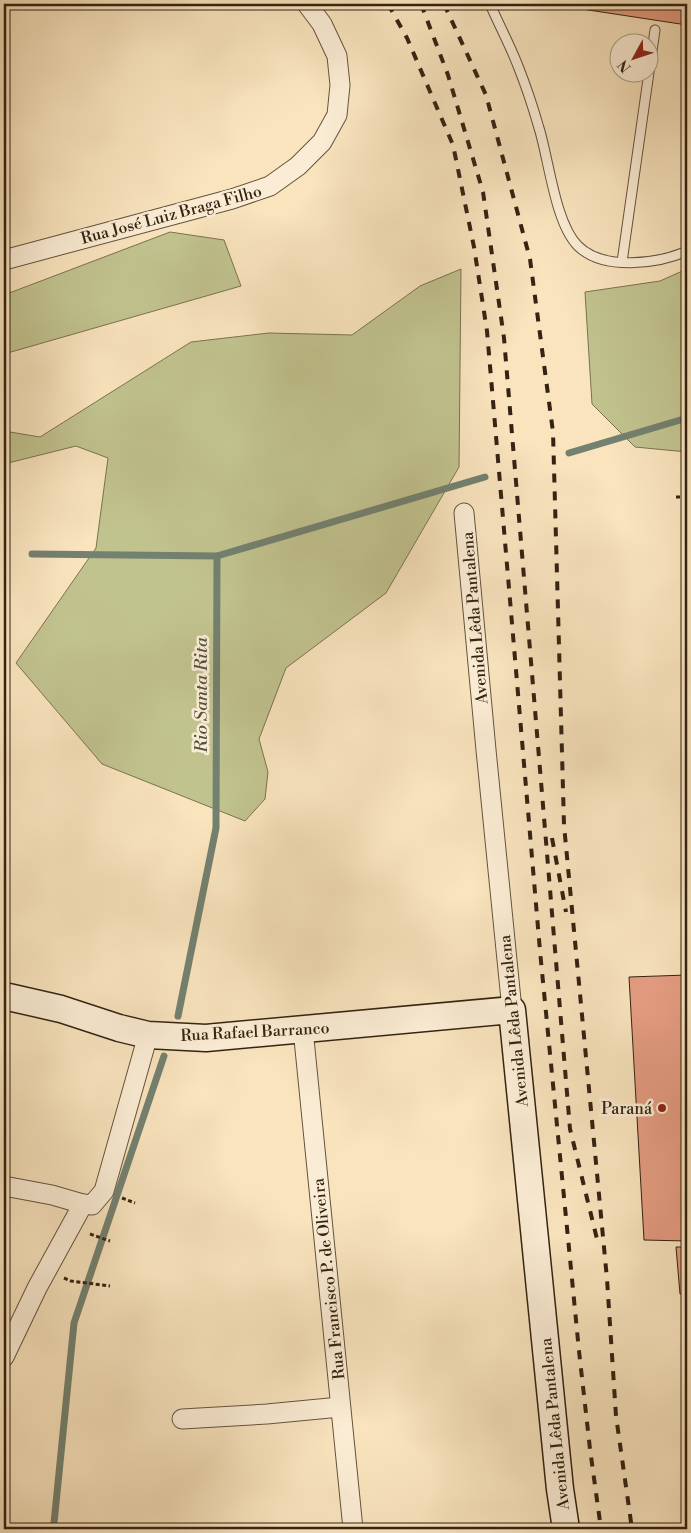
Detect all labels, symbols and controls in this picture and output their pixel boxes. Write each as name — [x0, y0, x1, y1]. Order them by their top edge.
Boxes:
north arrow — [608, 32, 658, 82]
text: N — [614, 56, 635, 76]
street label: Rua José Luiz Braga Filho — [79, 181, 264, 249]
street label: Avenida Lêda Pantalena — [457, 530, 493, 706]
water label: Rio Santa Rita — [190, 636, 213, 754]
street label: Avenida Lêda Pantalena — [495, 933, 533, 1109]
street label: Rua Rafael Barranco — [180, 1018, 330, 1046]
place label: Paraná — [601, 1099, 653, 1119]
marker: Paraná — [656, 1102, 668, 1114]
street label: Rua Francisco P. de Oliveira — [308, 1176, 350, 1381]
street label: Avenida Lêda Pantalena — [536, 1336, 574, 1512]

